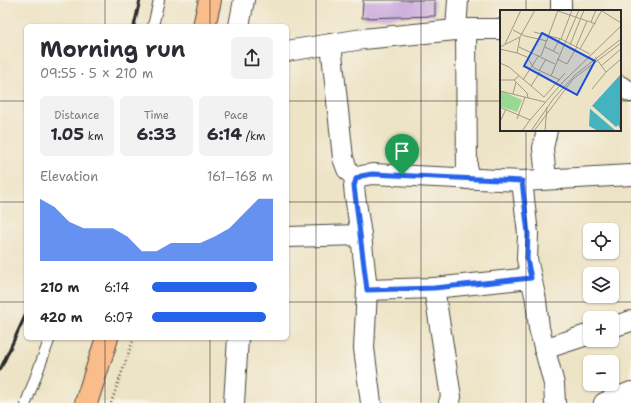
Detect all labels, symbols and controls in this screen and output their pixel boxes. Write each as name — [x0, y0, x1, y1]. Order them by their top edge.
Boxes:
inset map — [500, 10, 621, 131]
text: Morning run — [40, 35, 185, 64]
button: share — [231, 37, 273, 79]
text: 09:55 · 5 × 210 m — [40, 65, 153, 82]
text: Distance — [54, 108, 99, 123]
text: Time — [144, 108, 169, 123]
text: Pace — [224, 108, 248, 123]
text: 1.05 — [50, 123, 84, 145]
text: 6:33 — [136, 123, 177, 145]
text: 6:14 — [207, 123, 242, 145]
text: km — [84, 129, 103, 144]
text: /km — [242, 129, 266, 144]
pin — [385, 134, 419, 175]
icon: arrive — [391, 140, 413, 162]
text: Elevation — [40, 168, 98, 185]
text: 161–168 m — [207, 168, 273, 185]
map controls — [583, 223, 619, 391]
button: locate — [583, 223, 619, 259]
button: layers — [583, 267, 619, 303]
text: 210 m — [40, 279, 79, 296]
text: 6:14 — [104, 279, 129, 296]
text: 420 m — [40, 309, 83, 326]
text: 6:07 — [104, 309, 133, 326]
button: + — [583, 311, 619, 347]
button: − — [583, 355, 619, 391]

